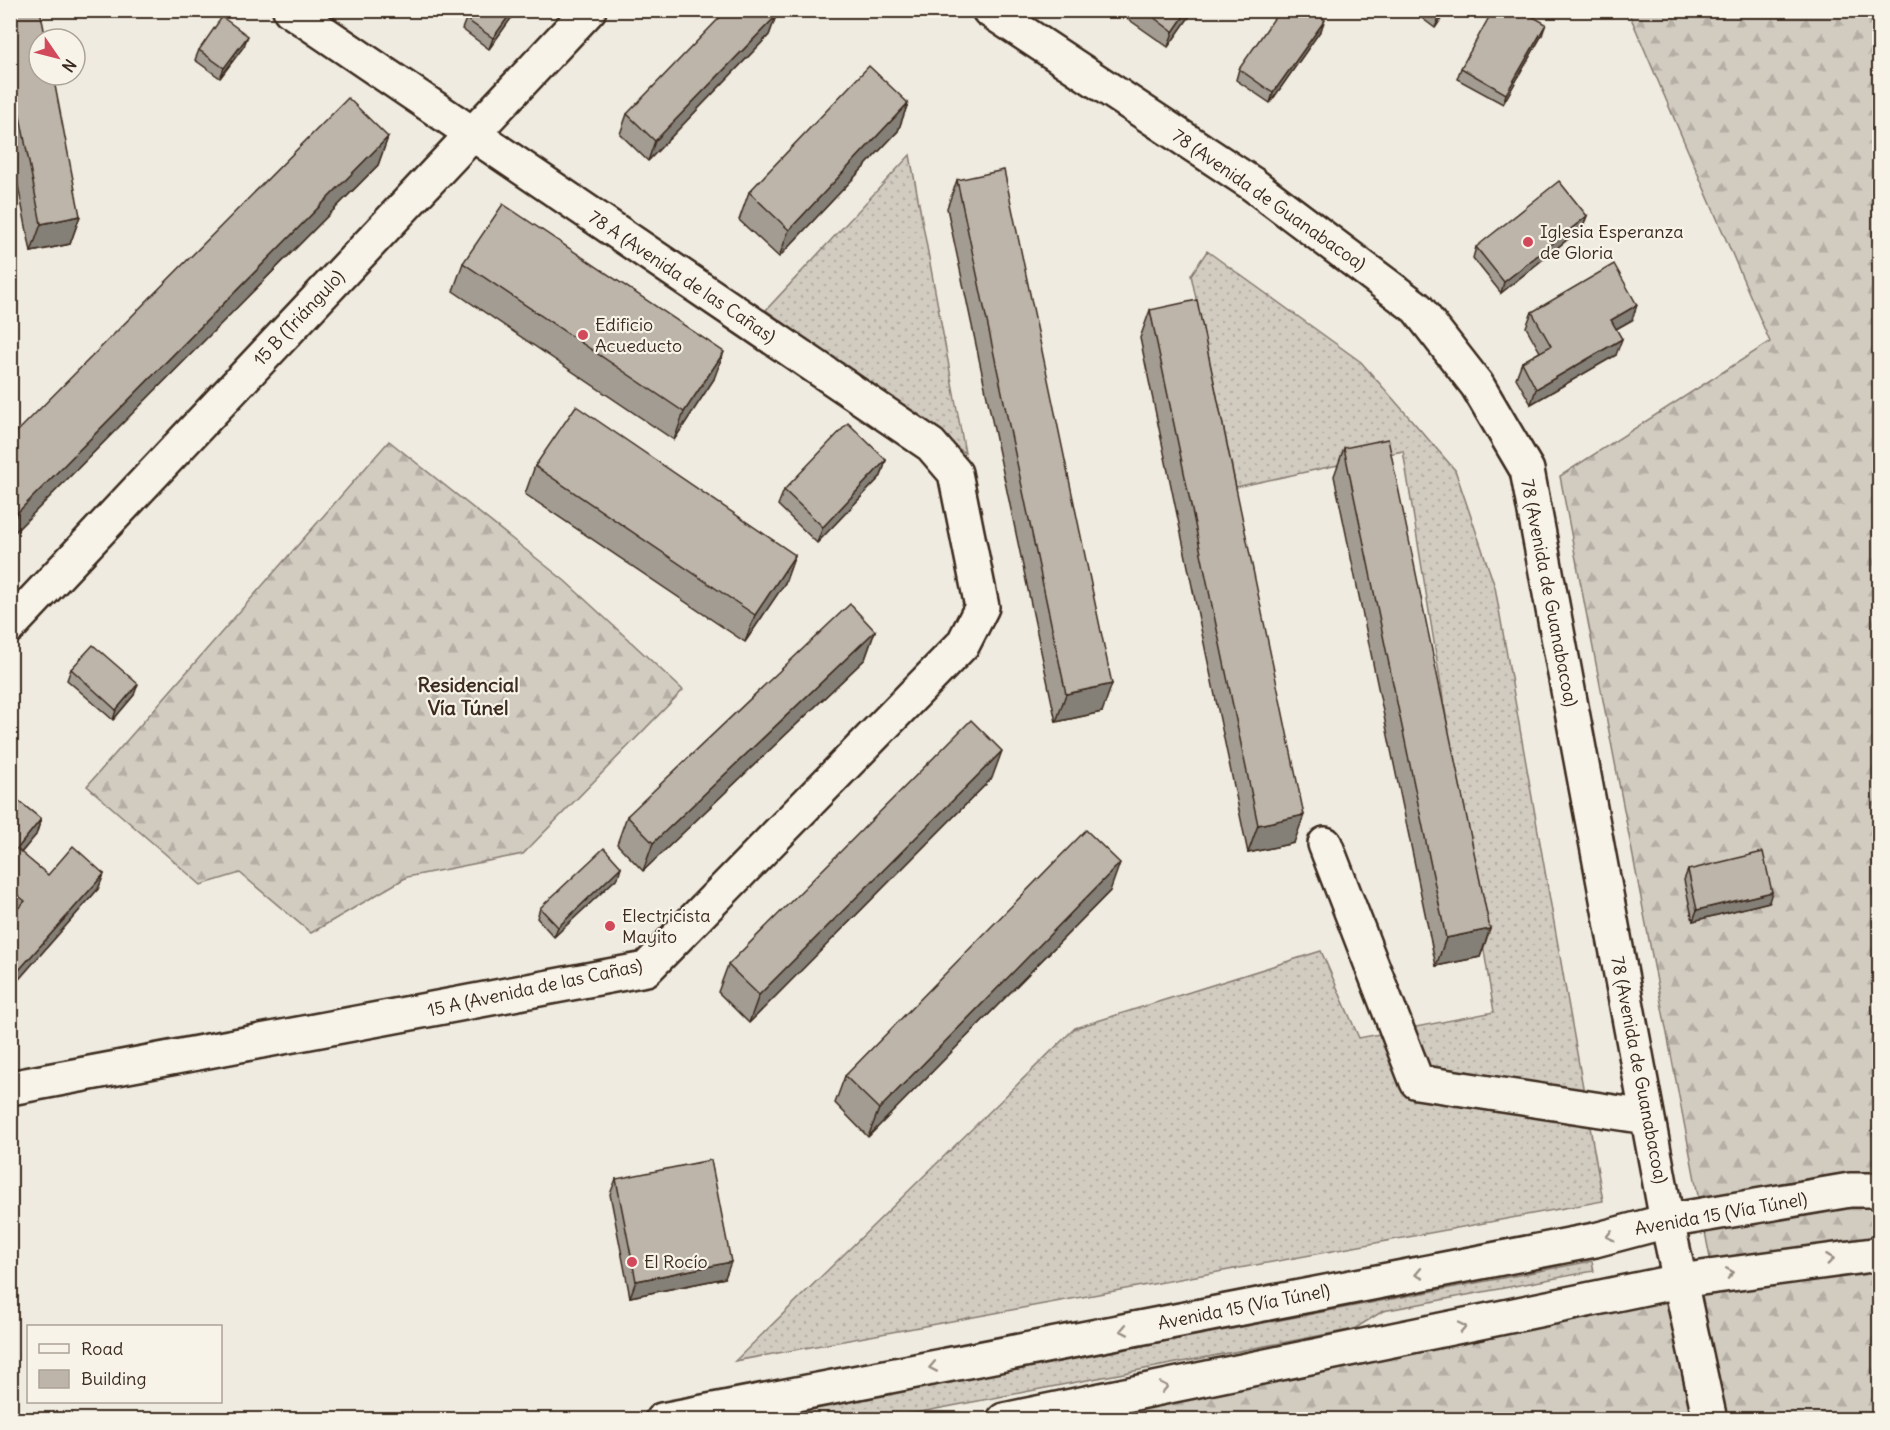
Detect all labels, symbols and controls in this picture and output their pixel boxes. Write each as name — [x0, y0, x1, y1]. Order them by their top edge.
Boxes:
north arrow — [27, 27, 87, 87]
text: N — [58, 55, 81, 76]
street label: 78 (Avenida de Guanabacoa) — [1168, 124, 1371, 275]
street label: 78 A (Avenida de las Cañas) — [584, 205, 780, 348]
place label: Iglesia Esperanza de Gloria — [1540, 220, 1683, 264]
marker: Iglesia Esperanza de Gloria — [1521, 235, 1535, 249]
street label: 15 B (Triángulo) — [248, 265, 349, 370]
place label: Edificio Acueducto — [595, 313, 682, 357]
marker: Edificio Acueducto — [576, 328, 590, 342]
street label: 78 (Avenida de Guanabacoa) — [1516, 477, 1583, 709]
district label: Residencial Vía Túnel — [417, 672, 519, 720]
place label: Electricista Mayito — [622, 904, 711, 948]
marker: Electricista Mayito — [603, 919, 617, 933]
street label: 15 A (Avenida de las Cañas) — [425, 953, 644, 1022]
street label: 78 (Avenida de Guanabacoa) — [1606, 954, 1673, 1186]
street label: Avenida 15 (Vía Túnel) — [1633, 1187, 1809, 1240]
one-way arrow — [1605, 1228, 1615, 1241]
place label: El Rocío — [644, 1250, 708, 1273]
one-way arrow — [1826, 1254, 1835, 1266]
marker: El Rocío — [625, 1255, 639, 1269]
one-way arrow — [1414, 1267, 1424, 1280]
one-way arrow — [1725, 1267, 1735, 1280]
street label: Avenida 15 (Vía Túnel) — [1156, 1279, 1332, 1334]
one-way arrow — [1457, 1321, 1467, 1334]
one-way arrow — [1120, 1323, 1130, 1336]
legend — [27, 1325, 222, 1403]
text: Road — [81, 1337, 124, 1360]
one-way arrow — [928, 1360, 938, 1373]
text: Building — [81, 1367, 146, 1390]
one-way arrow — [1159, 1381, 1169, 1394]

